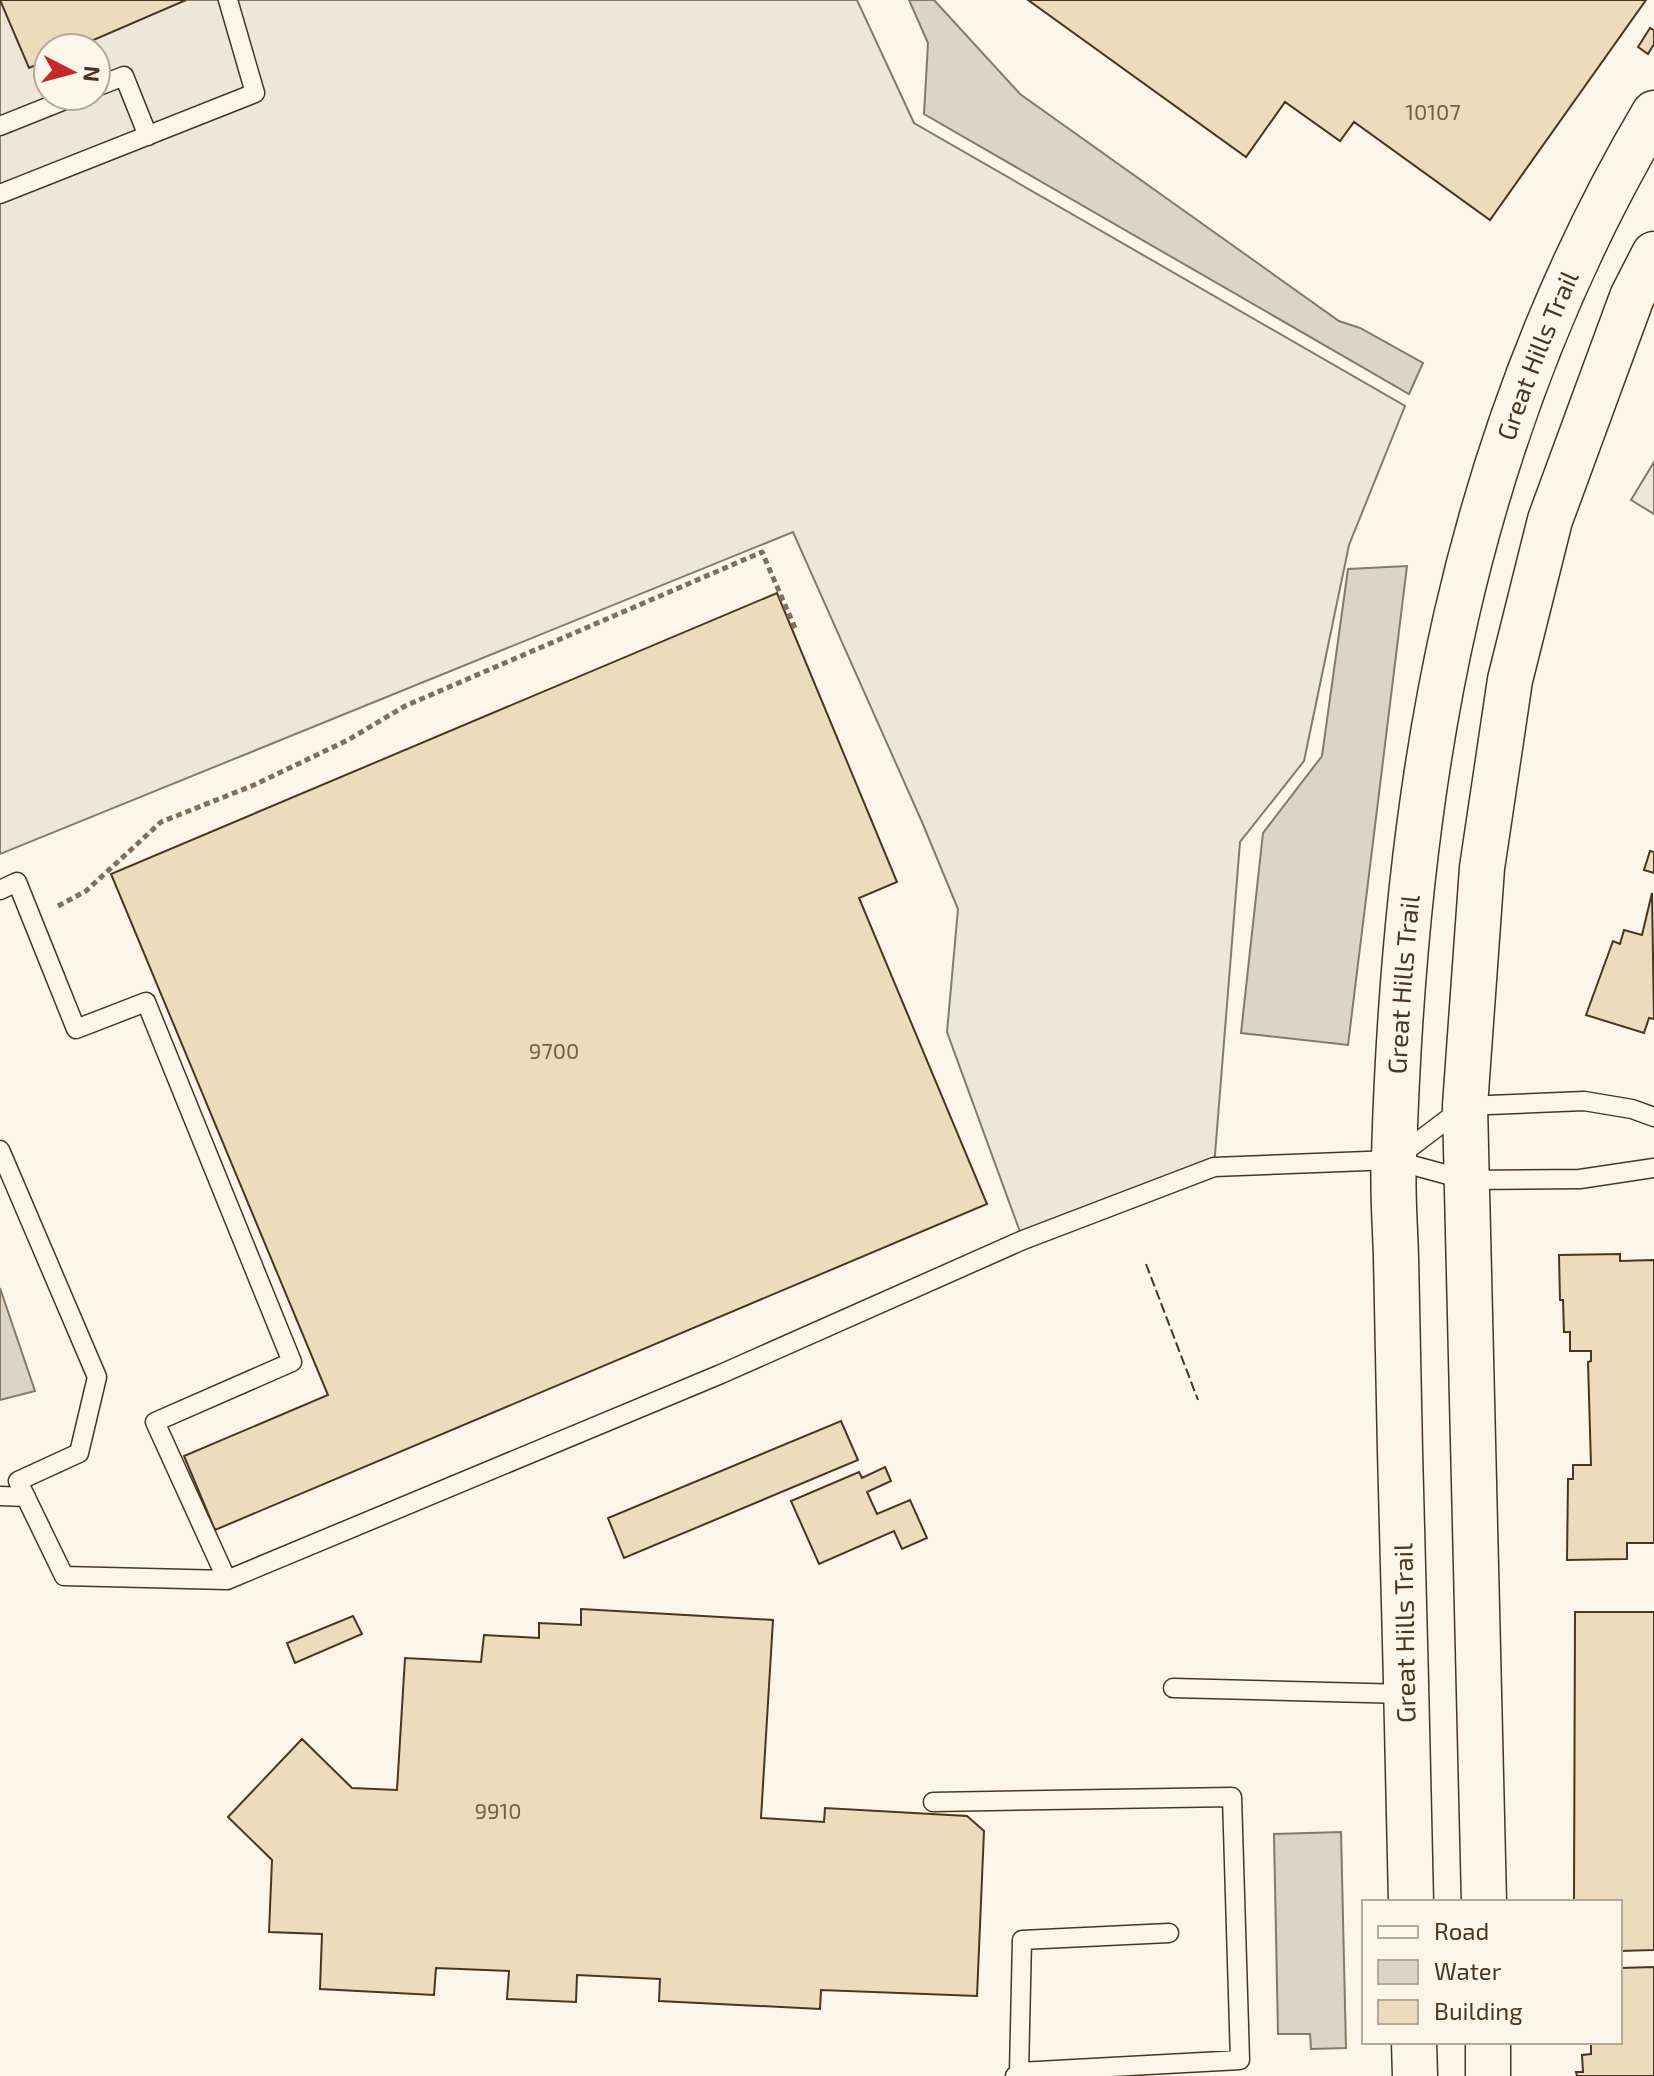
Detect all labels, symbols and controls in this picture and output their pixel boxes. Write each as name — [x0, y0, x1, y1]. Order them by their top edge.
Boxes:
north arrow — [32, 32, 112, 112]
text: N — [79, 65, 107, 83]
house number: 10107 — [1405, 98, 1461, 124]
street label: Great Hills Trail — [1489, 265, 1584, 444]
street label: Great Hills Trail — [1380, 893, 1425, 1075]
house number: 9700 — [529, 1037, 579, 1063]
street label: Great Hills Trail — [1386, 1543, 1421, 1723]
house number: 9910 — [474, 1797, 522, 1823]
legend — [1362, 1900, 1622, 2044]
text: Road — [1434, 1916, 1489, 1945]
text: Water — [1434, 1956, 1502, 1985]
text: Building — [1434, 1996, 1523, 2025]

